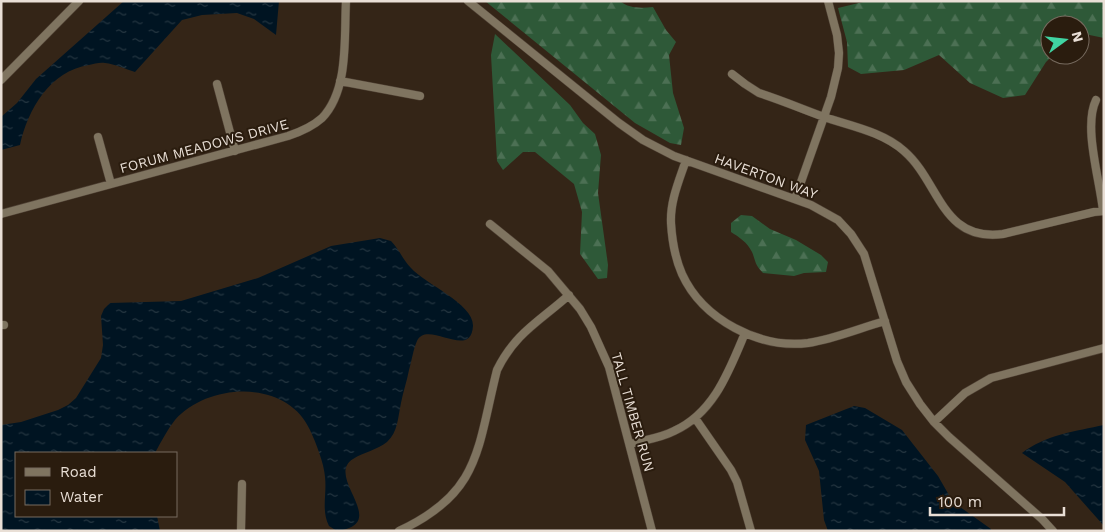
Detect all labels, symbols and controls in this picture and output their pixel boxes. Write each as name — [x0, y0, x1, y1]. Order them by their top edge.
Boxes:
north arrow — [1040, 15, 1090, 65]
text: N — [1068, 30, 1087, 44]
street label: FORUM MEADOWS DRIVE — [118, 116, 290, 176]
street label: HAVERTON WAY — [712, 150, 820, 202]
street label: TALL TIMBER RUN — [608, 350, 658, 474]
legend — [15, 452, 178, 517]
text: Road — [60, 463, 97, 481]
scale bar — [930, 484, 1064, 516]
text: Water — [60, 488, 103, 506]
text: 100 m — [938, 493, 982, 511]

